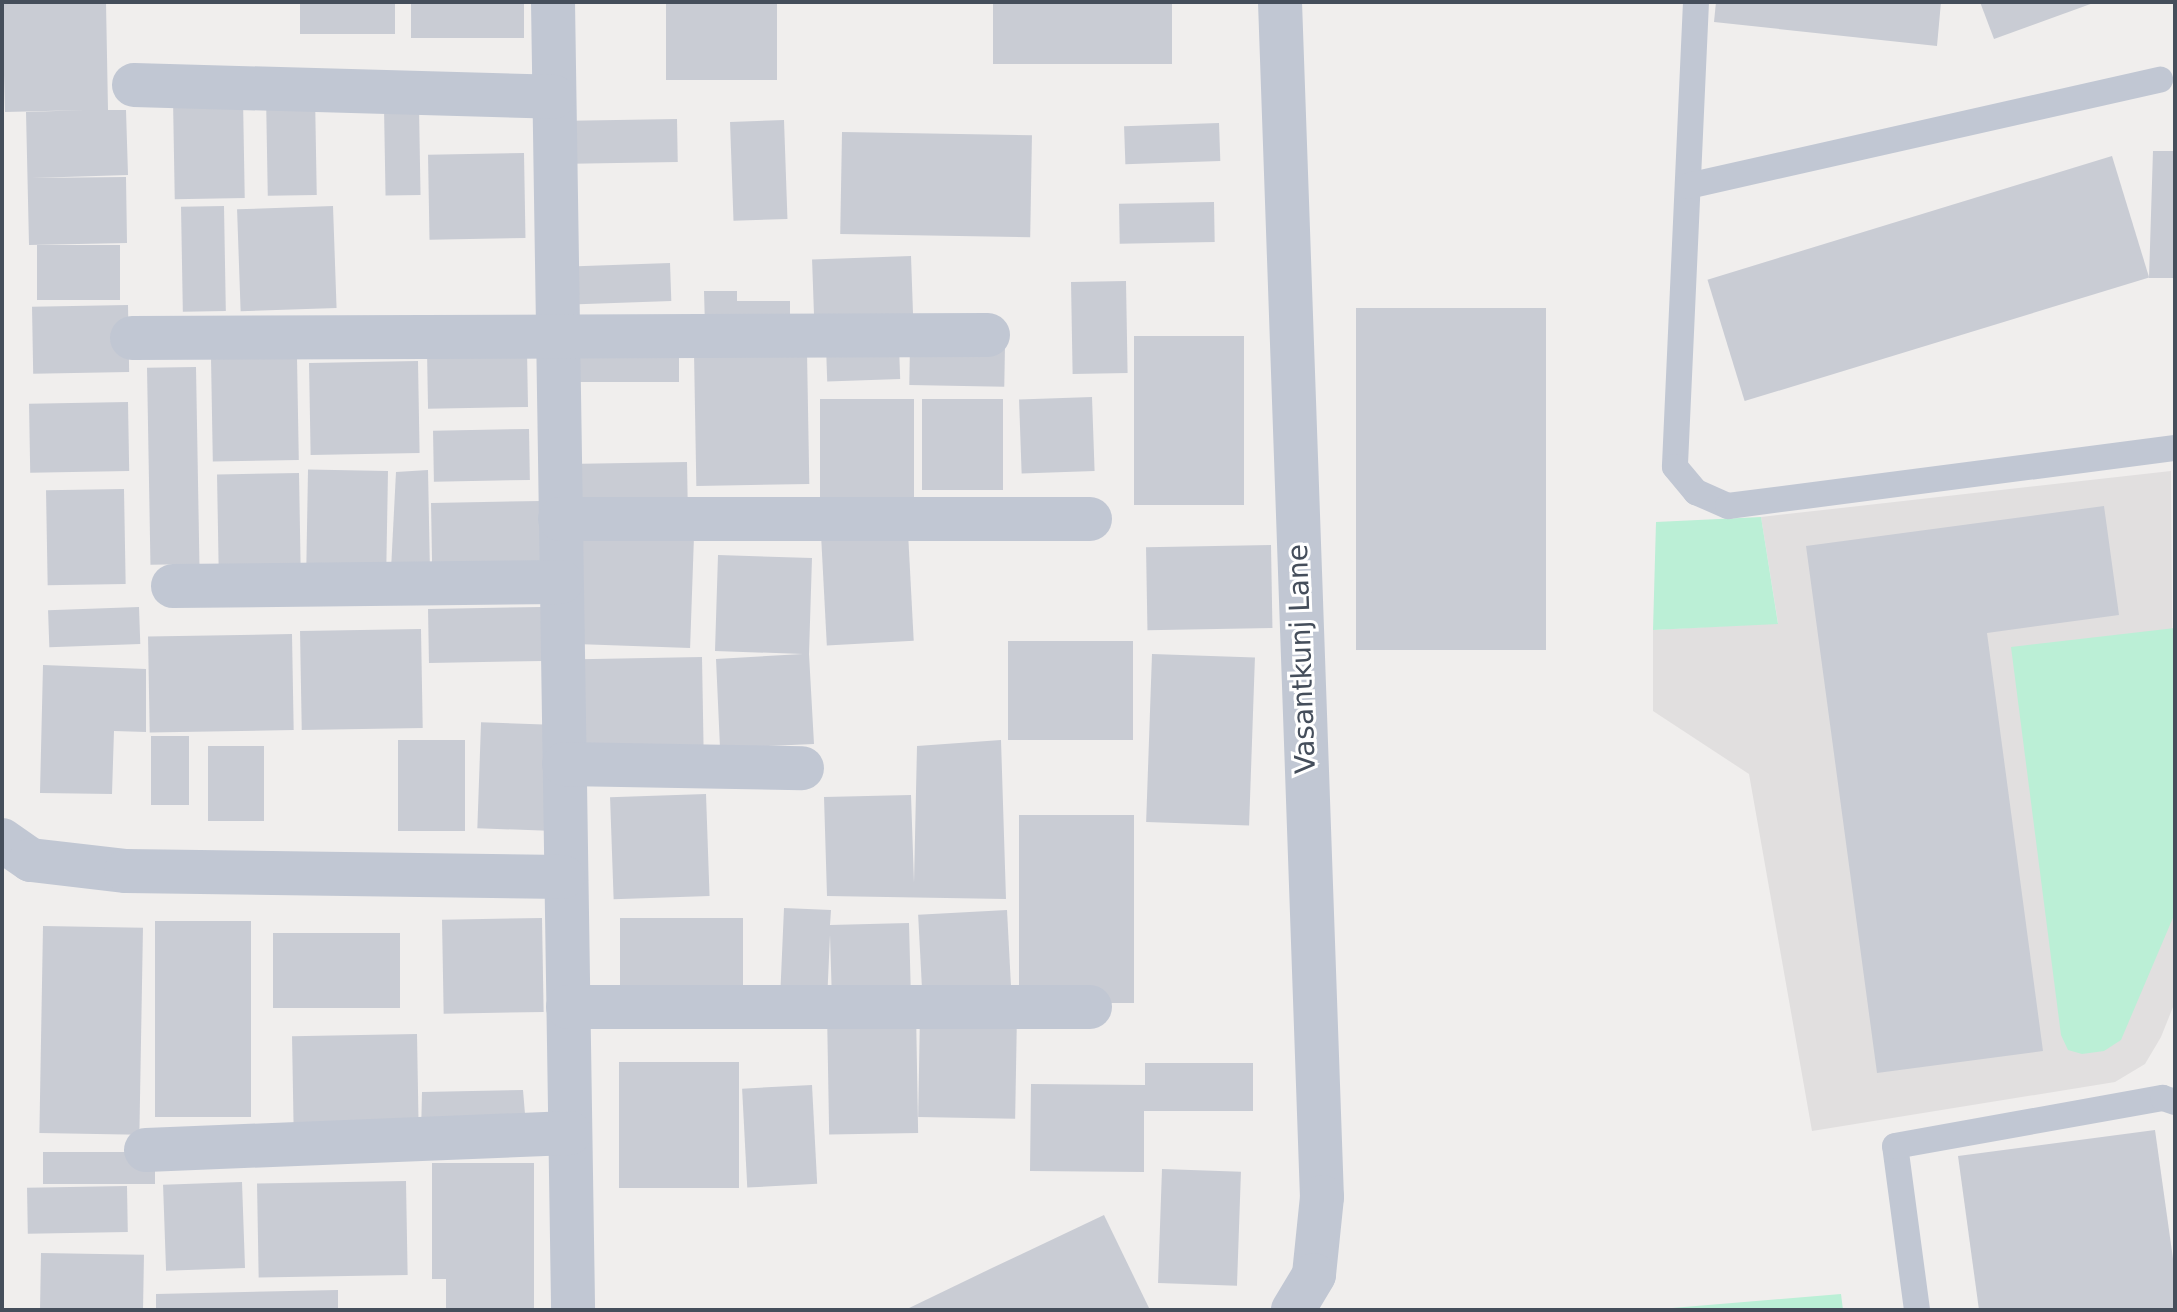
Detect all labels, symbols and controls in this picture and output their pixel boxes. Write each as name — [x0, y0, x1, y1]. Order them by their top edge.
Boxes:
street label: Vasantkunj Lane — [1281, 544, 1323, 774]

